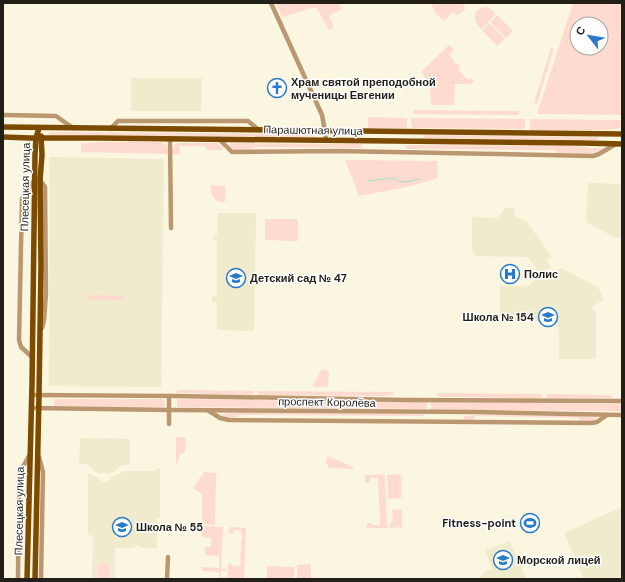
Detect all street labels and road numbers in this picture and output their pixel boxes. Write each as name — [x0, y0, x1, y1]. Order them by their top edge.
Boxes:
street label: Парашютная улица — [263, 122, 364, 138]
street label: Плесецкая улица — [17, 142, 33, 231]
street label: проспект Королёва — [278, 394, 377, 410]
street label: Плесецкая улица — [11, 466, 27, 555]

